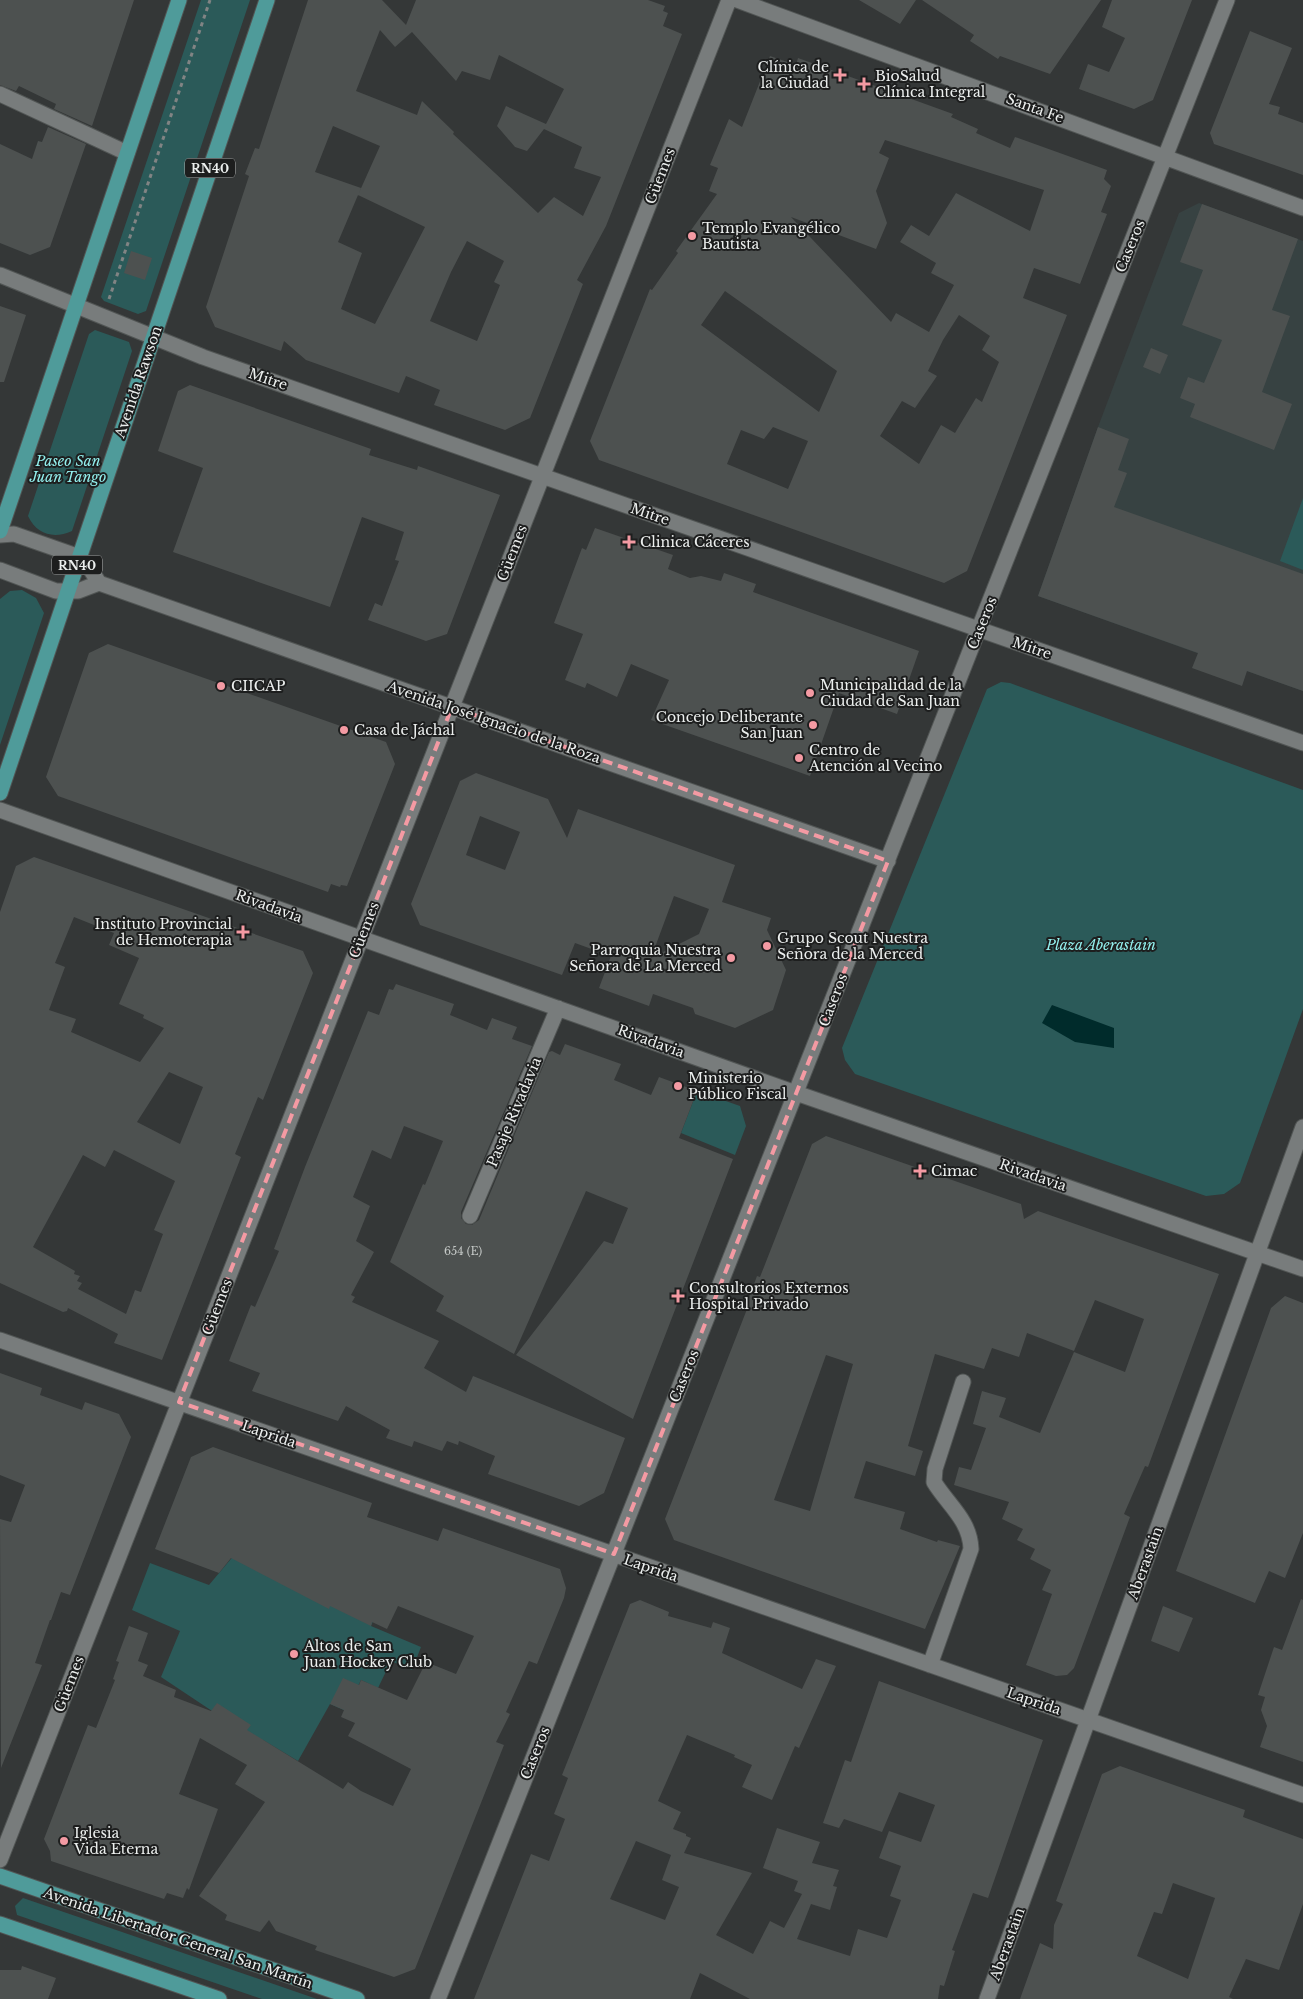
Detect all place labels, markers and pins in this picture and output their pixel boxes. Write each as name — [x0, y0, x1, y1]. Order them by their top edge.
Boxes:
place label: Clínica de la Ciudad — [757, 58, 830, 92]
place label: BioSalud Clínica Integral — [875, 67, 986, 101]
marker: Clínica de la Ciudad — [833, 68, 847, 82]
marker: BioSalud Clínica Integral — [857, 77, 871, 91]
place label: Templo Evangélico Bautista — [702, 219, 840, 253]
marker: Templo Evangélico Bautista — [686, 230, 698, 242]
place label: Clinica Cáceres — [640, 533, 750, 551]
marker: Clinica Cáceres — [622, 535, 636, 549]
place label: Municipalidad de la Ciudad de San Juan — [820, 676, 962, 710]
place label: CIICAP — [231, 677, 286, 695]
marker: CIICAP — [215, 680, 227, 692]
marker: Municipalidad de la Ciudad de San Juan — [804, 687, 816, 699]
place label: Concejo Deliberante San Juan — [656, 708, 803, 742]
marker: Concejo Deliberante San Juan — [807, 719, 819, 731]
place label: Casa de Jáchal — [354, 721, 455, 739]
marker: Casa de Jáchal — [338, 724, 350, 736]
place label: Centro de Atención al Vecino — [808, 741, 942, 775]
marker: Centro de Atención al Vecino — [793, 752, 805, 764]
place label: Instituto Provincial de Hemoterapia — [94, 915, 232, 949]
marker: Instituto Provincial de Hemoterapia — [236, 925, 250, 939]
place label: Grupo Scout Nuestra Señora de la Merced — [777, 929, 928, 963]
marker: Grupo Scout Nuestra Señora de la Merced — [761, 940, 773, 952]
place label: Parroquia Nuestra Señora de La Merced — [569, 941, 722, 975]
marker: Parroquia Nuestra Señora de La Merced — [725, 952, 737, 964]
place label: Ministerio Público Fiscal — [688, 1069, 787, 1103]
marker: Ministerio Público Fiscal — [672, 1080, 684, 1092]
place label: Cimac — [931, 1162, 978, 1180]
marker: Cimac — [913, 1164, 927, 1178]
place label: Consultorios Externos Hospital Privado — [689, 1279, 849, 1313]
marker: Consultorios Externos Hospital Privado — [671, 1289, 685, 1303]
place label: Altos de San Juan Hockey Club — [302, 1637, 432, 1671]
marker: Altos de San Juan Hockey Club — [288, 1648, 300, 1660]
place label: Iglesia Vida Eterna — [73, 1824, 158, 1858]
marker: Iglesia Vida Eterna — [58, 1835, 70, 1847]

